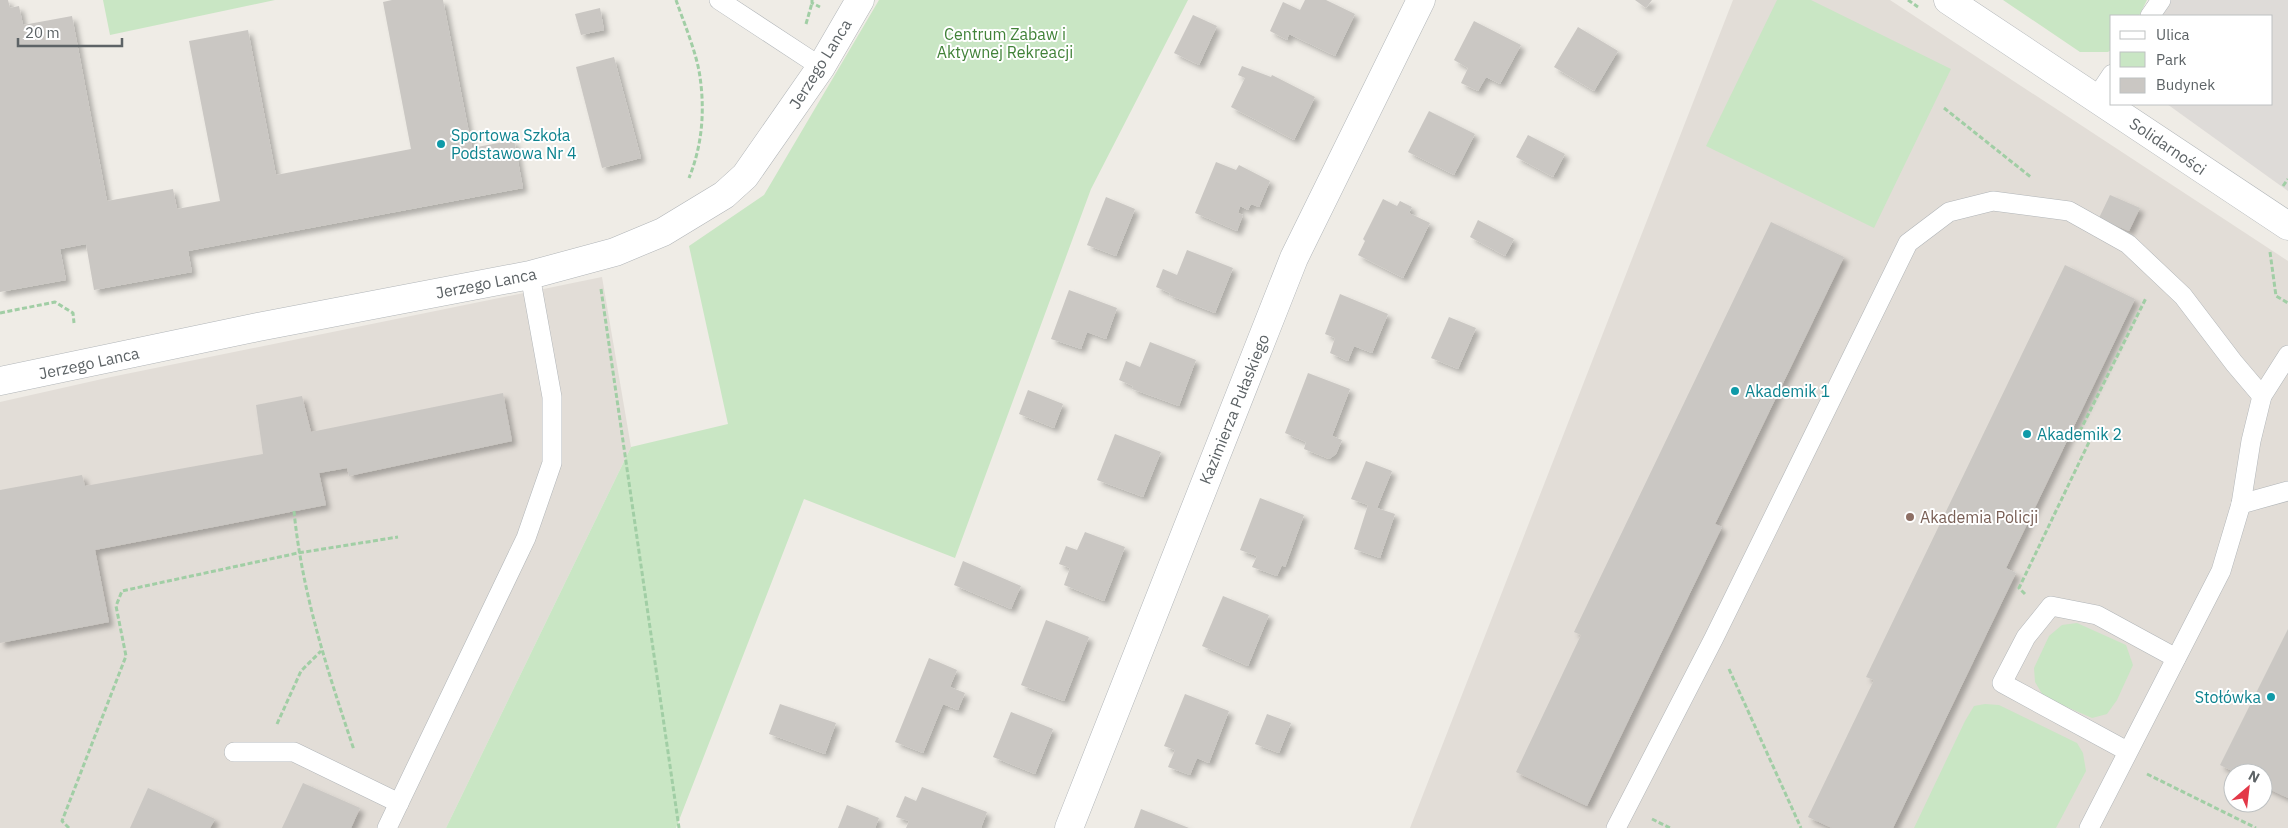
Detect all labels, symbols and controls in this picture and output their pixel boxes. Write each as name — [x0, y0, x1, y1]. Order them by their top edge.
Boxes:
scale bar — [18, 15, 121, 47]
street label: Jerzego Lanca — [784, 15, 856, 113]
legend — [2110, 15, 2273, 105]
text: 20 m — [25, 23, 60, 42]
park label: Centrum Zabaw i Aktywnej Rekreacji — [937, 24, 1073, 62]
text: Ulica — [2156, 25, 2190, 44]
text: Park — [2156, 50, 2186, 69]
text: Budynek — [2156, 75, 2215, 94]
street label: Solidarności — [2126, 113, 2210, 179]
place label: Sportowa Szkoła Podstawowa Nr 4 — [451, 125, 577, 163]
marker: Sportowa Szkoła Podstawowa Nr 4 — [435, 138, 447, 150]
street label: Jerzego Lanca — [434, 263, 538, 303]
street label: Kazimierza Pułaskiego — [1195, 331, 1273, 487]
street label: Jerzego Lanca — [37, 343, 141, 383]
place label: Akademik 1 — [1745, 381, 1830, 401]
marker: Akademik 1 — [1729, 385, 1741, 397]
place label: Akademik 2 — [2037, 424, 2122, 444]
marker: Akademik 2 — [2021, 428, 2033, 440]
place label: Akademia Policji — [1920, 507, 2038, 527]
marker: Akademia Policji — [1904, 511, 1916, 523]
place label: Stołówka — [2195, 687, 2261, 707]
marker: Stołówka — [2265, 691, 2277, 703]
north arrow — [2223, 763, 2273, 813]
text: N — [2245, 766, 2263, 787]

